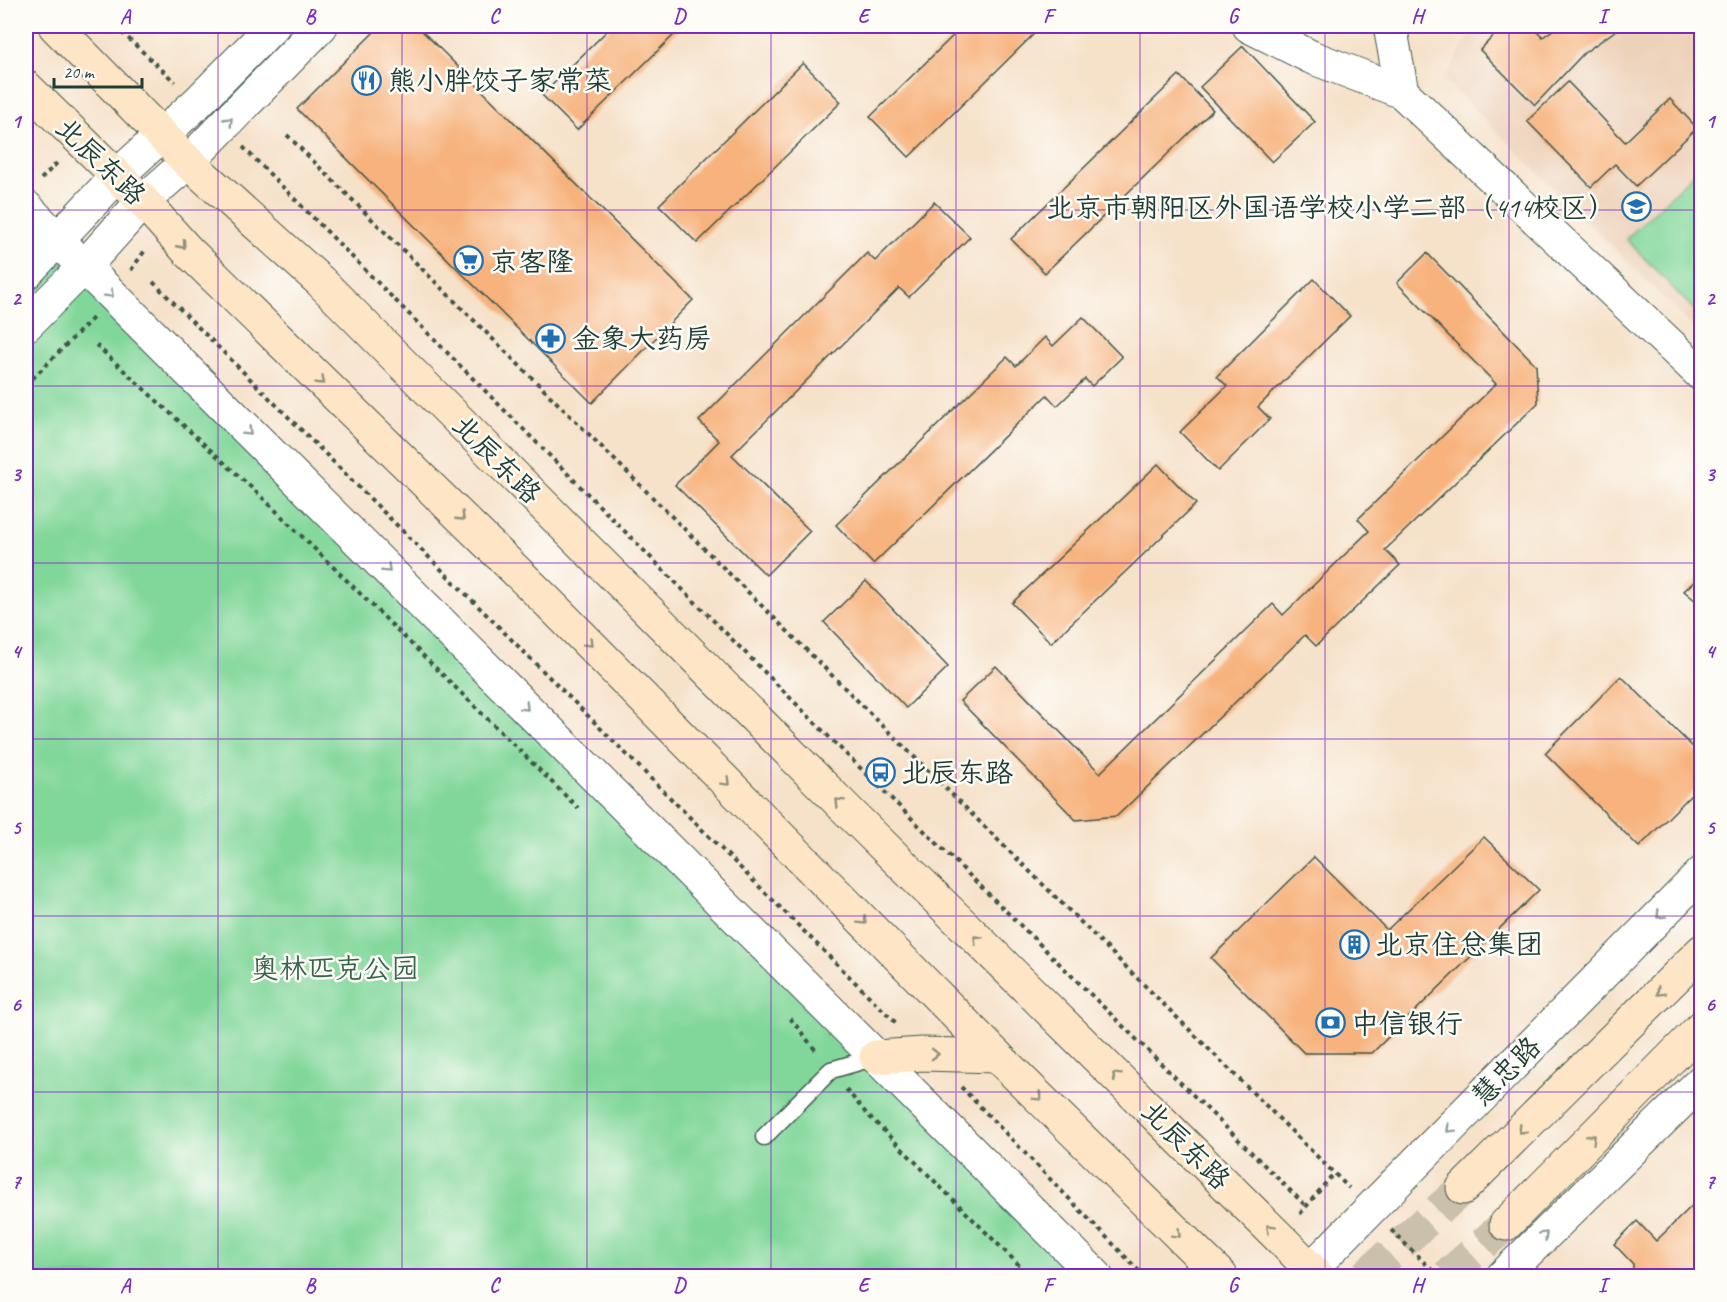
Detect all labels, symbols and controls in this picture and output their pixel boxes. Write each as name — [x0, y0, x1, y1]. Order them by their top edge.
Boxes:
text: A — [120, 4, 132, 29]
text: B — [305, 4, 317, 29]
text: C — [489, 4, 501, 29]
text: D — [673, 4, 687, 29]
text: E — [858, 4, 872, 29]
text: F — [1043, 4, 1057, 29]
text: G — [1228, 4, 1241, 29]
text: H — [1411, 4, 1426, 29]
text: I — [1598, 4, 1611, 29]
scale bar — [54, 51, 142, 89]
text: 20 m — [63, 61, 96, 83]
place label: 熊小胖饺子家常菜 — [388, 63, 612, 98]
restaurant icon: 熊小胖饺子家常菜 — [351, 64, 383, 96]
text: 1 — [12, 109, 23, 134]
text: 1 — [1706, 109, 1717, 134]
street label: 北辰东路 — [49, 110, 153, 212]
one-way arrow — [221, 117, 232, 128]
place label: 北京市朝阳区外国语学校小学二部（414校区） — [1046, 190, 1616, 225]
school or university icon: 北京市朝阳区外国语学校小学二部（414校区） — [1621, 191, 1653, 223]
one-way arrow — [175, 238, 186, 248]
place label: 京客隆 — [490, 244, 574, 279]
supermarket icon: 京客隆 — [453, 245, 485, 277]
text: 2 — [12, 286, 23, 311]
text: 2 — [1706, 286, 1717, 311]
one-way arrow — [104, 287, 114, 298]
place label: 金象大药房 — [572, 321, 712, 356]
pharmacy icon: 金象大药房 — [535, 322, 567, 354]
one-way arrow — [314, 374, 325, 385]
street label: 北辰东路 — [445, 407, 549, 511]
one-way arrow — [241, 424, 252, 435]
text: 3 — [12, 462, 23, 487]
text: 3 — [1706, 462, 1717, 487]
one-way arrow — [454, 510, 465, 521]
one-way arrow — [379, 562, 390, 573]
one-way arrow — [582, 637, 593, 647]
text: 4 — [12, 639, 24, 664]
text: 4 — [1706, 639, 1718, 664]
one-way arrow — [517, 699, 528, 710]
place label: 北辰东路 — [901, 755, 1013, 790]
bus stop icon: 北辰东路 — [864, 756, 896, 788]
one-way arrow — [719, 776, 730, 786]
one-way arrow — [835, 798, 846, 809]
text: 5 — [12, 815, 23, 840]
text: 5 — [1706, 815, 1717, 840]
one-way arrow — [1657, 907, 1668, 918]
one-way arrow — [856, 914, 867, 924]
place label: 北京住总集团 — [1375, 927, 1543, 962]
building icon: 北京住总集团 — [1338, 928, 1370, 960]
one-way arrow — [974, 935, 984, 946]
park label: 奥林匹克公园 — [251, 951, 419, 986]
one-way arrow — [1657, 984, 1668, 995]
text: 6 — [11, 992, 22, 1017]
text: 6 — [1705, 992, 1716, 1017]
place label: 中信银行 — [1351, 1006, 1463, 1041]
bank icon: 中信银行 — [1314, 1007, 1346, 1039]
street label: 慧忠路 — [1464, 1029, 1548, 1113]
one-way arrow — [930, 1048, 939, 1061]
one-way arrow — [1113, 1072, 1123, 1083]
one-way arrow — [1032, 1090, 1042, 1101]
street label: 北辰东路 — [1134, 1093, 1238, 1197]
one-way arrow — [1447, 1121, 1458, 1132]
one-way arrow — [1518, 1123, 1529, 1133]
one-way arrow — [1584, 1134, 1595, 1145]
text: 7 — [12, 1169, 23, 1194]
text: 7 — [1706, 1169, 1717, 1194]
one-way arrow — [1266, 1224, 1277, 1235]
one-way arrow — [1170, 1226, 1181, 1237]
one-way arrow — [1537, 1232, 1548, 1243]
text: A — [120, 1273, 132, 1298]
text: B — [305, 1273, 317, 1298]
text: C — [489, 1273, 501, 1298]
text: D — [673, 1273, 687, 1298]
text: E — [858, 1273, 872, 1298]
text: F — [1043, 1273, 1057, 1298]
text: G — [1228, 1273, 1241, 1298]
text: H — [1411, 1273, 1426, 1298]
text: I — [1598, 1273, 1611, 1298]

